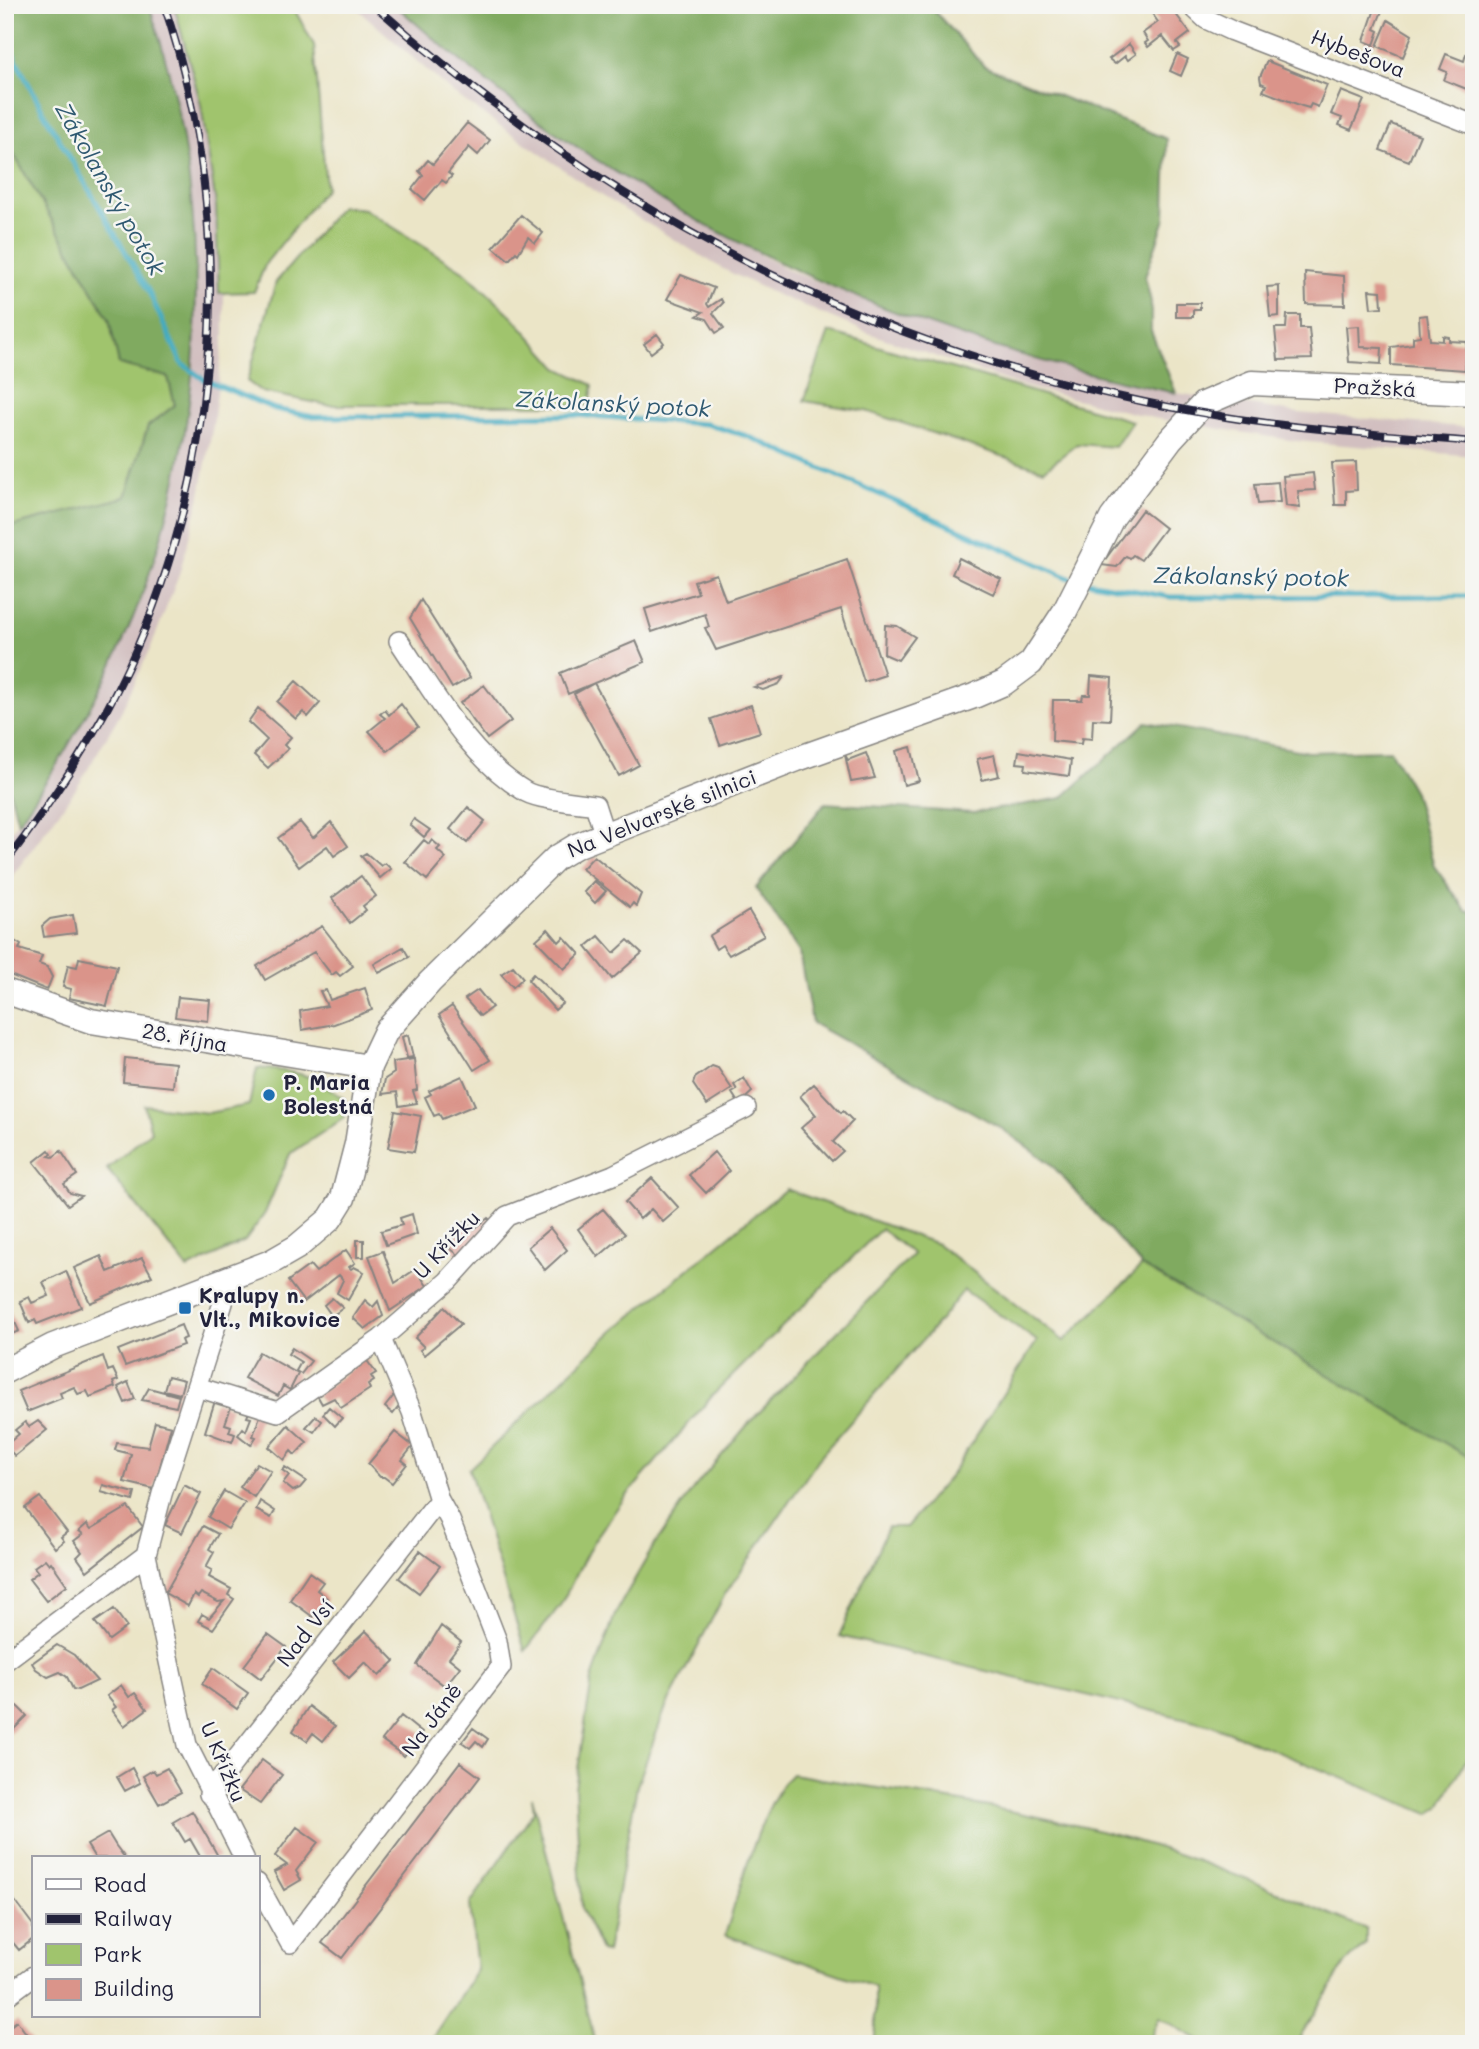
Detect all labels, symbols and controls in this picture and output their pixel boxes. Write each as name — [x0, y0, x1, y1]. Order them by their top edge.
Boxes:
street label: Hybešova — [1307, 22, 1410, 83]
water label: Zákolanský potok — [49, 97, 173, 281]
street label: Pražská — [1333, 371, 1417, 402]
water label: Zákolanský potok — [515, 383, 712, 423]
water label: Zákolanský potok — [1153, 559, 1350, 593]
street label: Na Velvarské silnici — [563, 762, 760, 863]
street label: 28. října — [140, 1016, 230, 1057]
place label: P. Maria Bolestná — [283, 1068, 373, 1119]
marker: P. Maria Bolestná — [261, 1087, 277, 1103]
street label: U Křížku — [407, 1204, 485, 1284]
place label: Kralupy n. Vlt., Mikovice — [199, 1281, 340, 1332]
marker: Kralupy n. Vlt., Mikovice — [177, 1300, 193, 1316]
street label: Nad Vsí — [270, 1593, 340, 1671]
street label: Na Jáně — [395, 1677, 467, 1761]
street label: U Křížku — [195, 1717, 253, 1806]
legend — [32, 1856, 259, 2018]
text: Road — [94, 1870, 146, 1897]
text: Railway — [94, 1904, 173, 1931]
text: Park — [94, 1940, 142, 1967]
text: Building — [94, 1974, 174, 2001]

